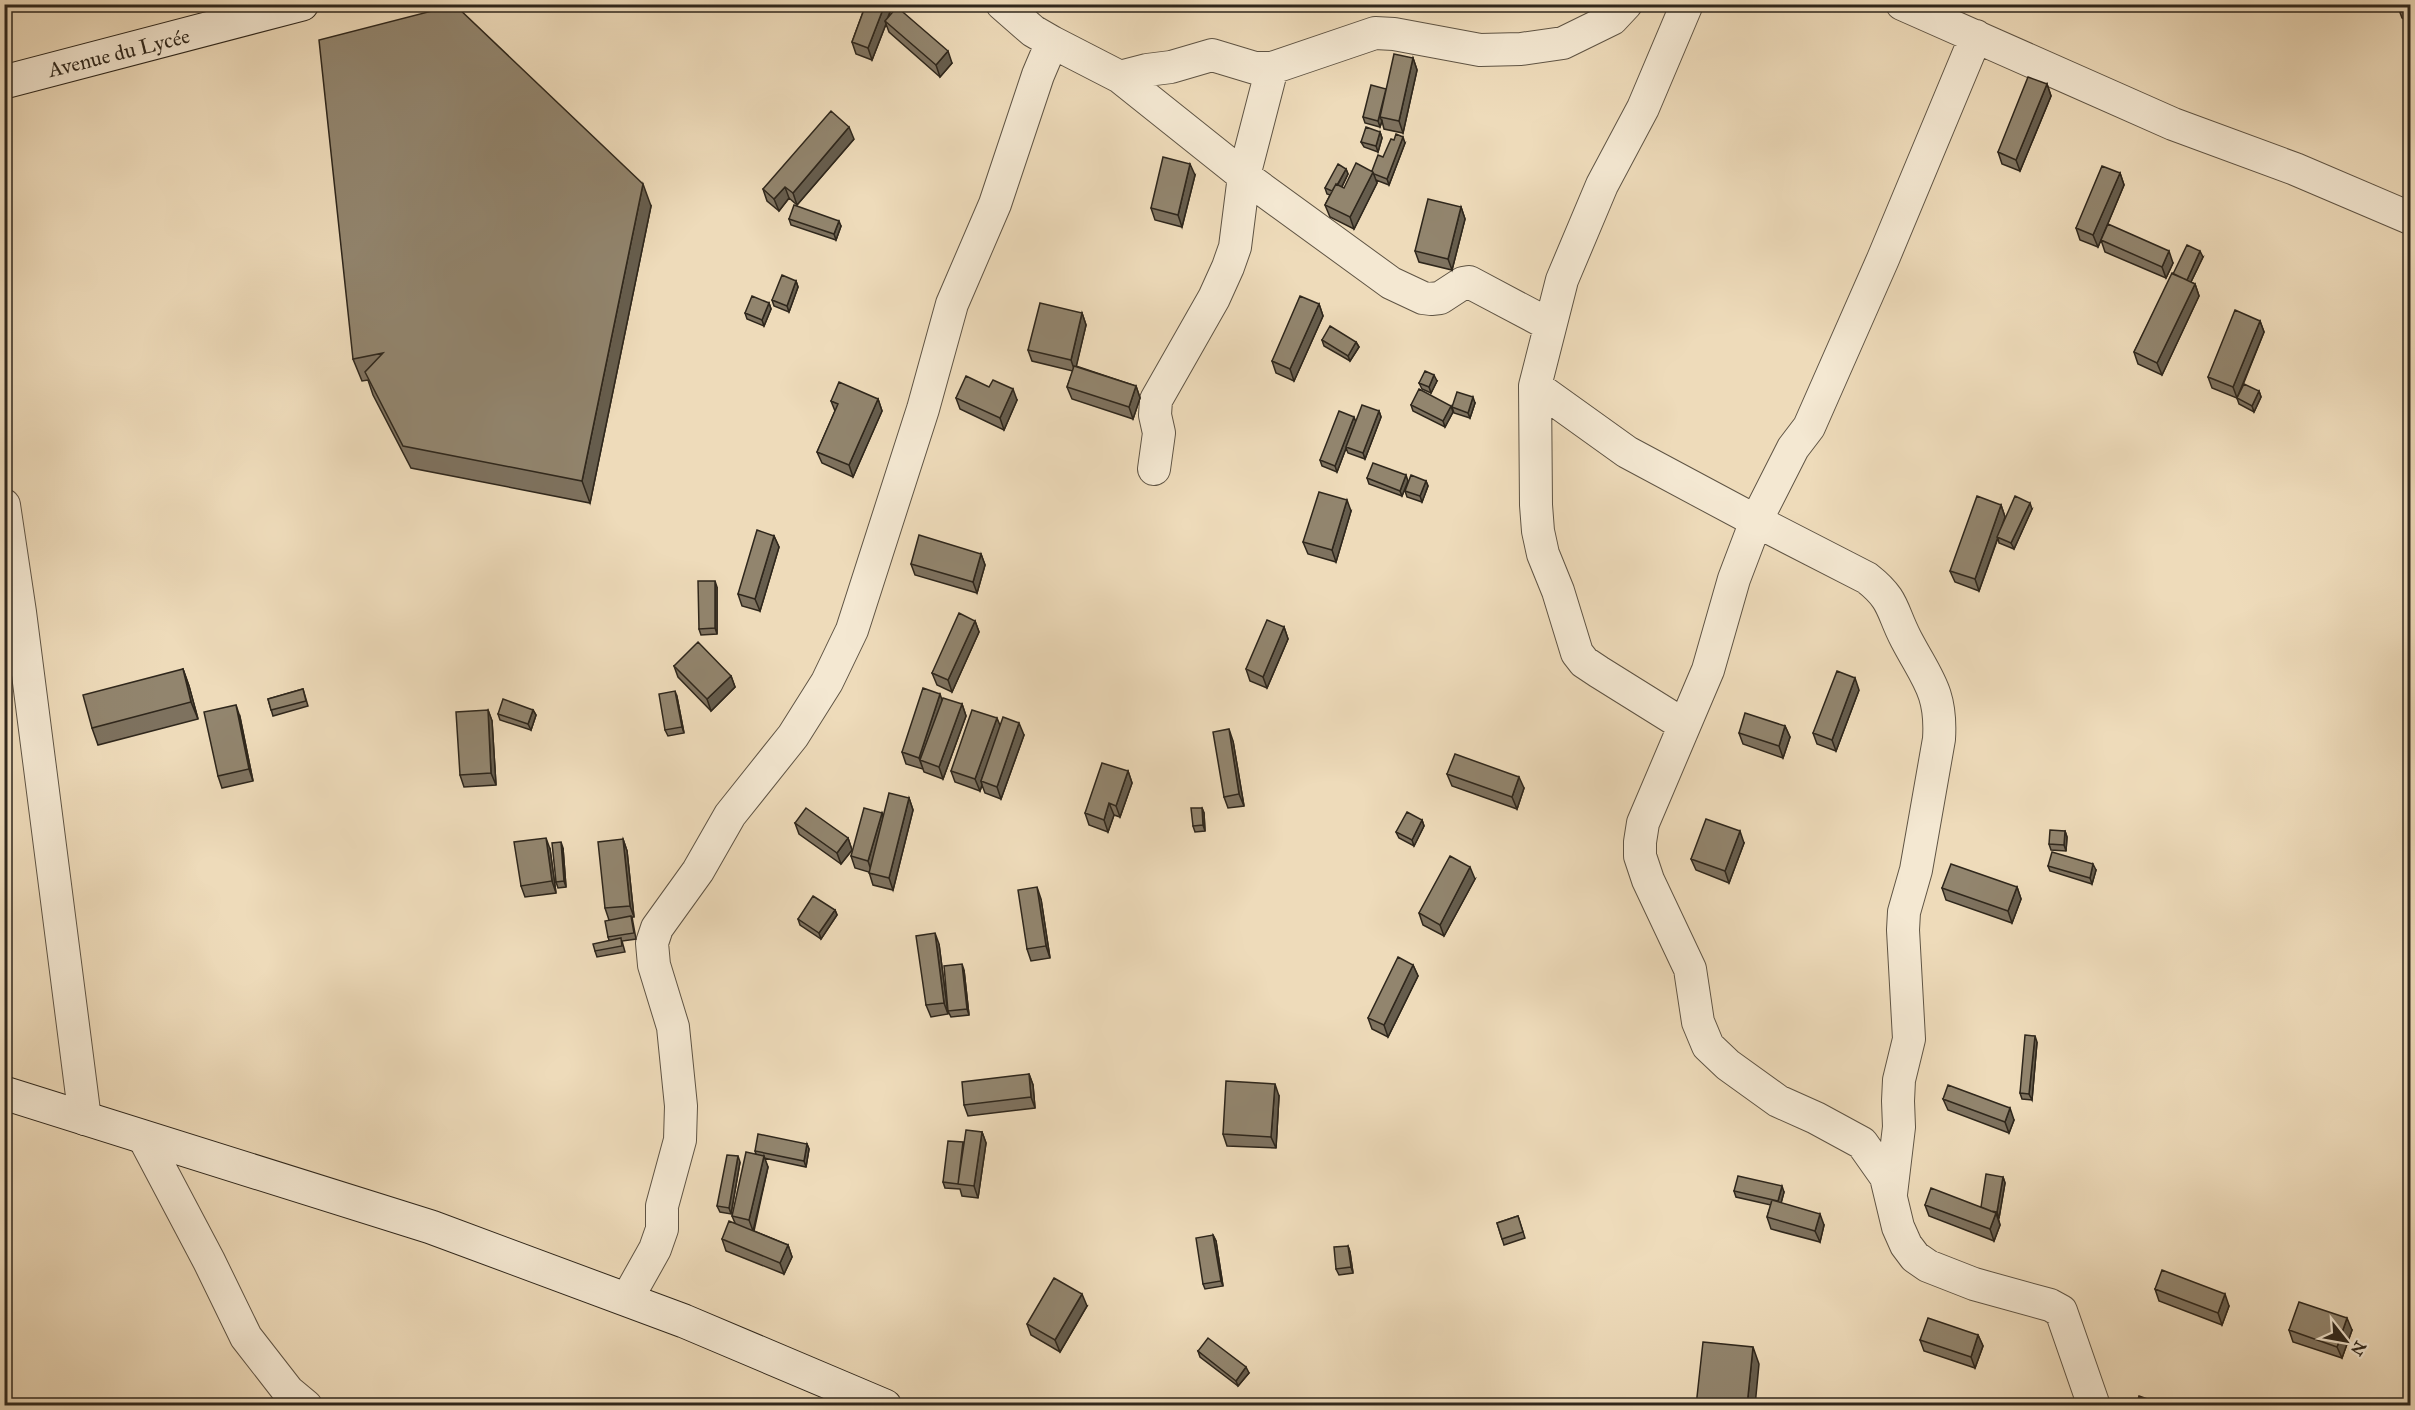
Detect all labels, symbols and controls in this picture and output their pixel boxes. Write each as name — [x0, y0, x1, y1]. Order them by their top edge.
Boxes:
street label: Avenue du Lycée — [44, 23, 193, 83]
north arrow — [2316, 1311, 2376, 1371]
text: N — [2347, 1338, 2370, 1360]

